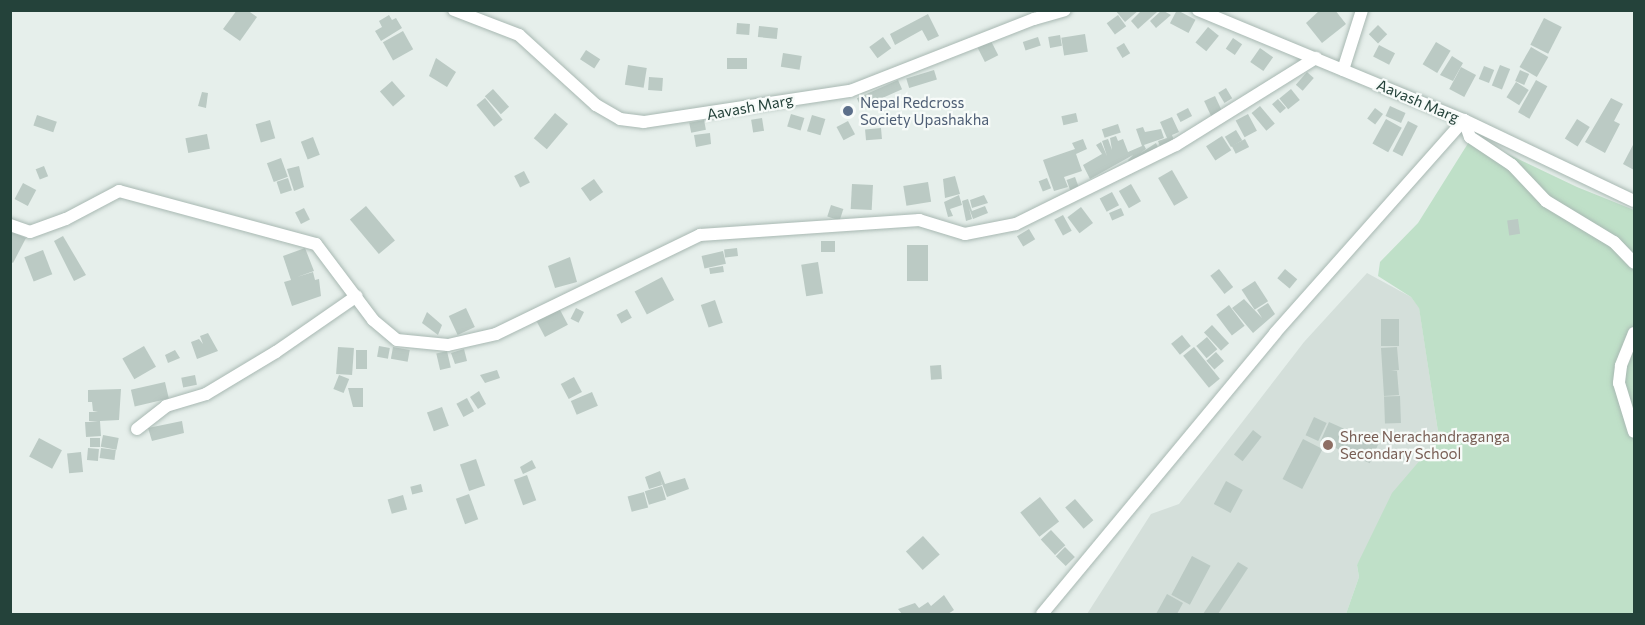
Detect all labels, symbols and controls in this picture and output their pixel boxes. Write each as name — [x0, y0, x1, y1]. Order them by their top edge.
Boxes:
street label: Aavash Marg — [1374, 76, 1462, 126]
street label: Aavash Marg — [705, 91, 795, 123]
place label: Nepal Redcross Society Upashakha — [860, 93, 989, 128]
marker: Nepal Redcross Society Upashakha — [841, 104, 855, 118]
place label: Shree Nerachandraganga Secondary School — [1340, 427, 1510, 462]
marker: Shree Nerachandraganga Secondary School — [1321, 438, 1335, 452]

